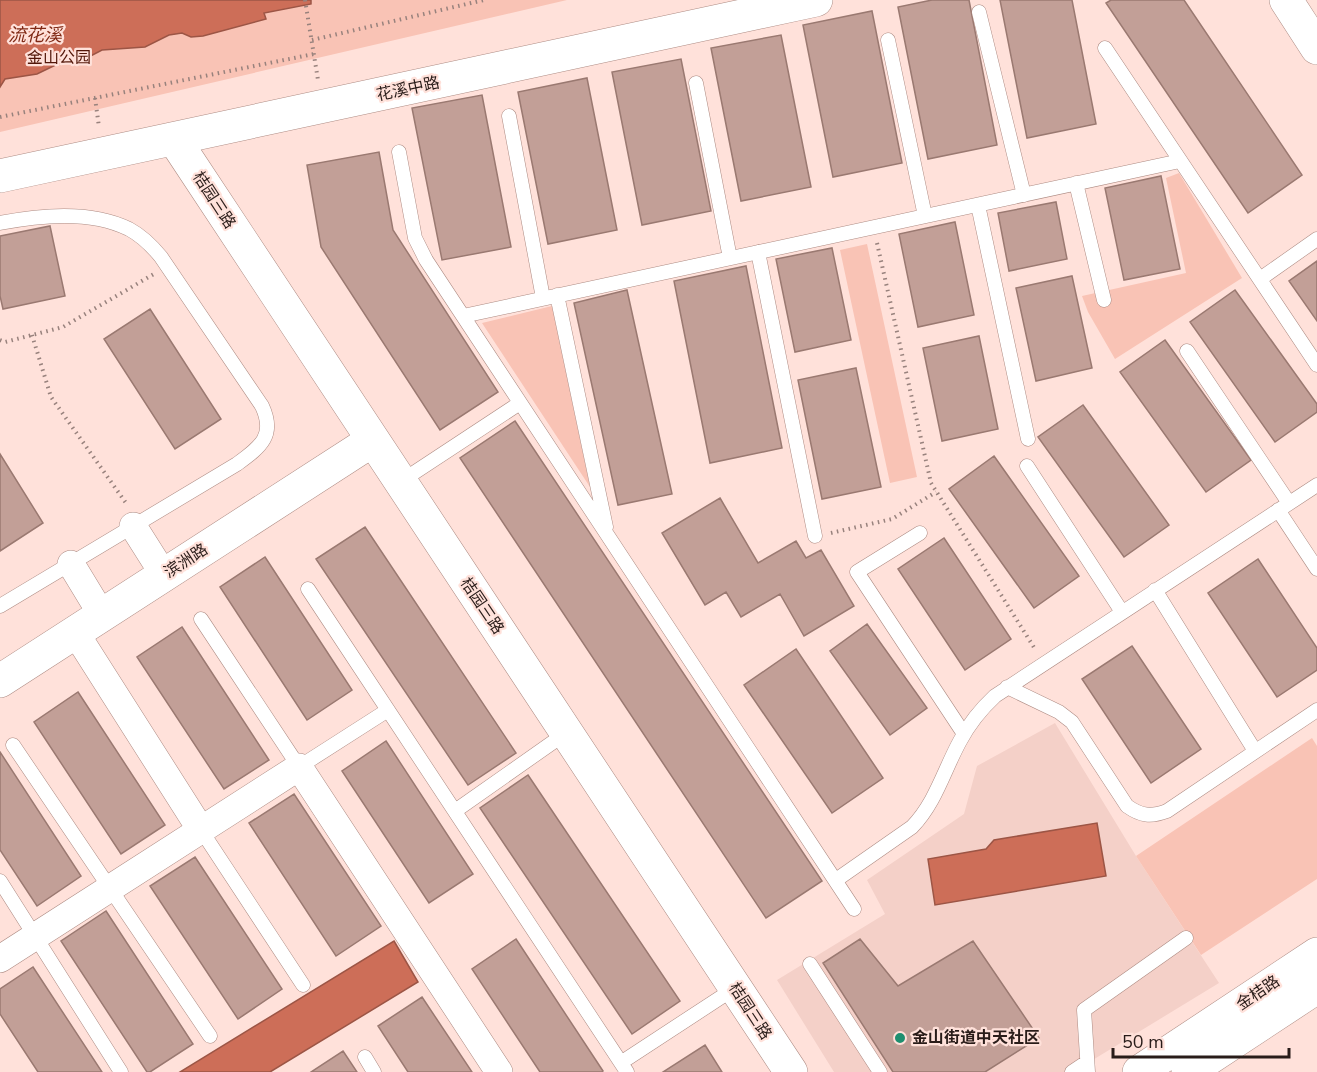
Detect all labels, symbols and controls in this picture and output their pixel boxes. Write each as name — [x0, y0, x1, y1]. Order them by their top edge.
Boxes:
water label: 流花溪 — [8, 23, 64, 47]
park label: 金山公园 — [27, 47, 91, 69]
street label: 花溪中路 — [374, 72, 442, 106]
street label: 桔园三路 — [187, 167, 241, 233]
street label: 滨洲路 — [160, 539, 212, 583]
street label: 桔园三路 — [455, 573, 509, 639]
street label: 金桔路 — [1232, 970, 1284, 1016]
street label: 桔园三路 — [723, 978, 777, 1044]
scale bar — [1113, 1021, 1288, 1059]
place label: 金山街道中天社区 — [912, 1027, 1040, 1049]
text: 50 m — [1122, 1030, 1164, 1054]
marker: 金山街道中天社区 — [893, 1031, 907, 1045]

